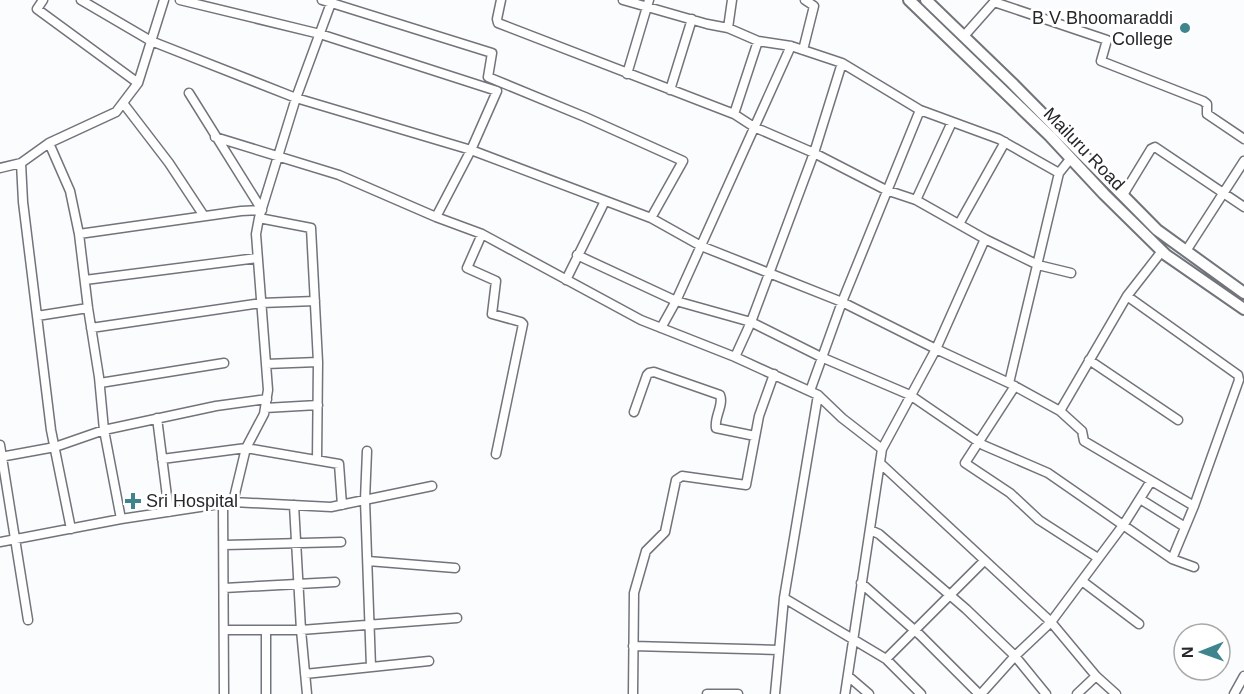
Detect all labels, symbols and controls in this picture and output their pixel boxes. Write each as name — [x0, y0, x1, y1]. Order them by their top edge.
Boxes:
place label: B V Bhoomaraddi College — [1032, 8, 1173, 49]
marker: B V Bhoomaraddi College — [1178, 21, 1192, 35]
street label: Mailuru Road — [1040, 104, 1128, 194]
place label: Sri Hospital — [146, 491, 238, 511]
marker: Sri Hospital — [124, 492, 142, 510]
north arrow — [1172, 622, 1232, 682]
text: N — [1179, 646, 1196, 658]

